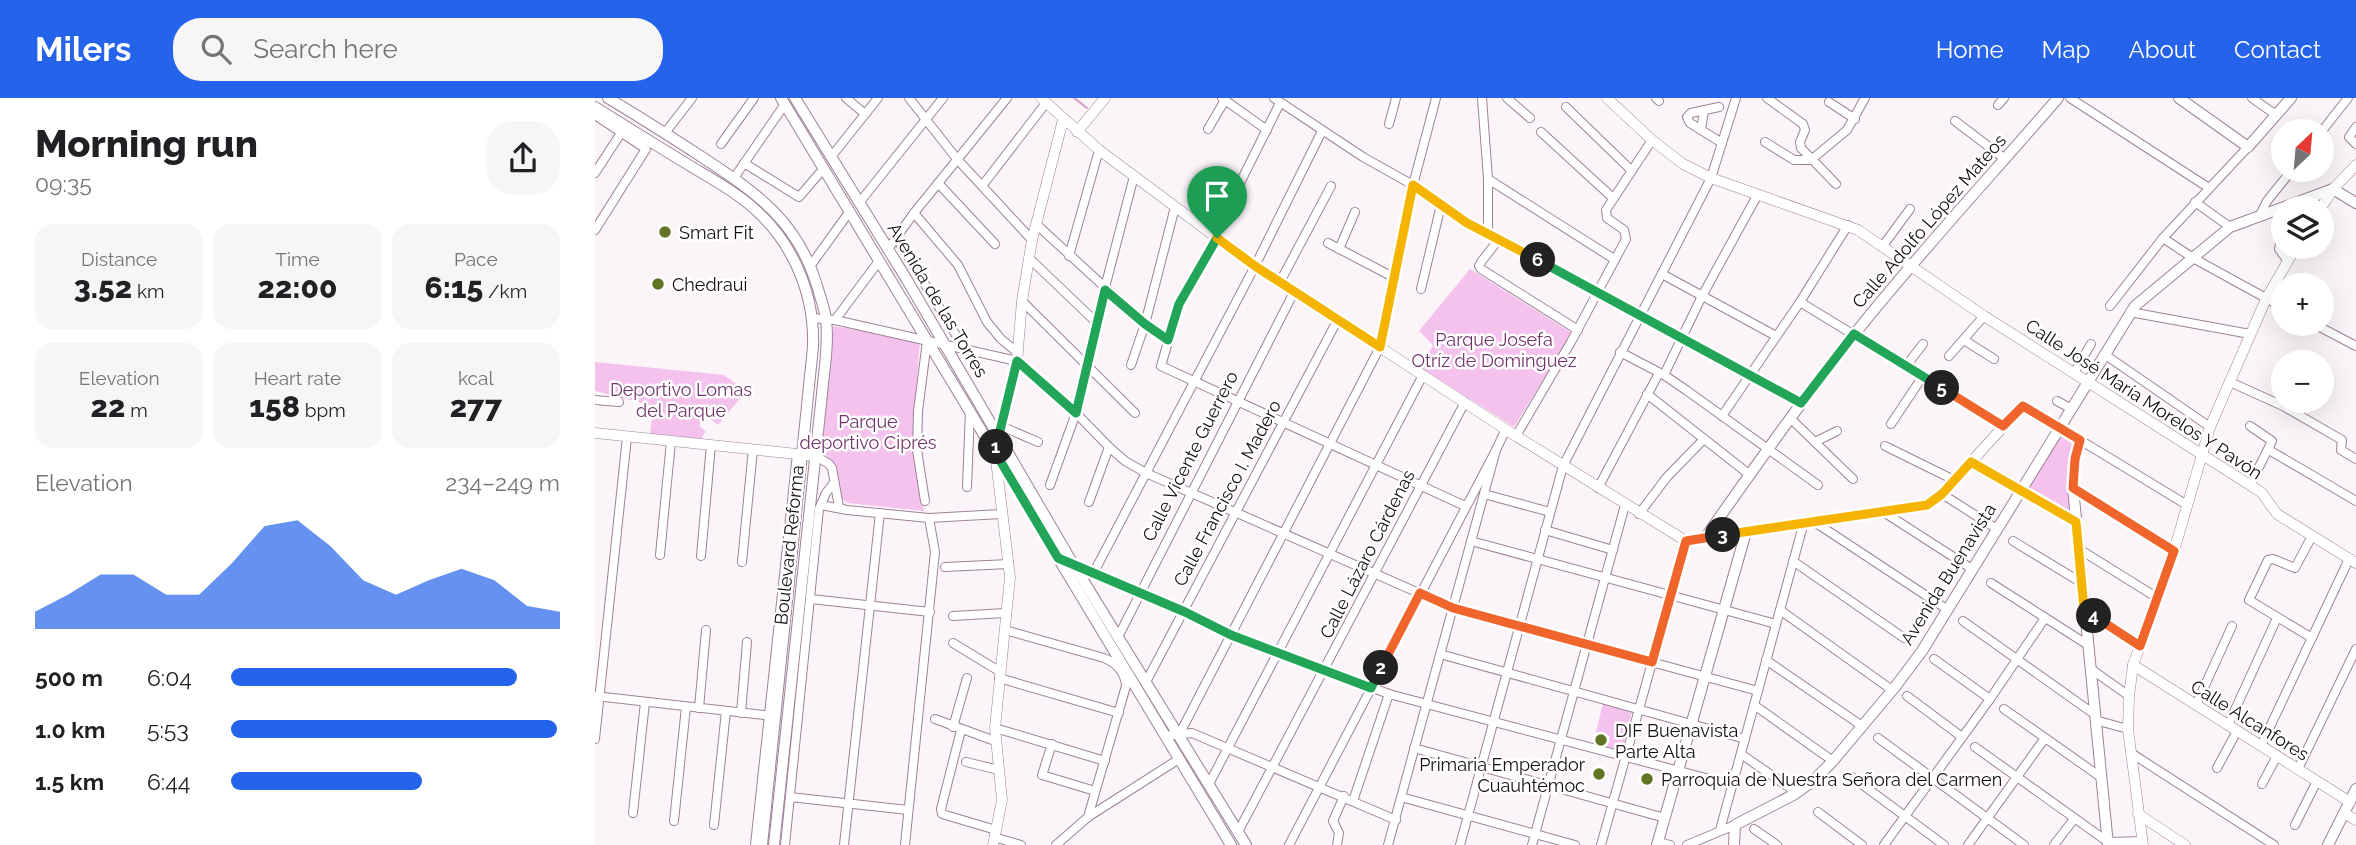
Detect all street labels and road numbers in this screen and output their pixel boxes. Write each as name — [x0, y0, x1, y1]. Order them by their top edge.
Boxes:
street label: Calle Adolfo López Mateos — [1848, 130, 2010, 312]
street label: Avenida de las Torres — [884, 219, 993, 381]
street label: Calle José María Morelos Y Pavón — [2022, 315, 2266, 483]
street label: Calle Vicente Guerrero — [1138, 367, 1242, 545]
street label: Calle Francisco I. Madero — [1169, 396, 1285, 590]
street label: Boulevard Reforma — [770, 464, 808, 626]
street label: Calle Lázaro Cárdenas — [1315, 466, 1419, 642]
street label: Avenida Buenavista — [1896, 499, 2000, 649]
street label: Calle Alcanfores — [2187, 675, 2313, 765]

